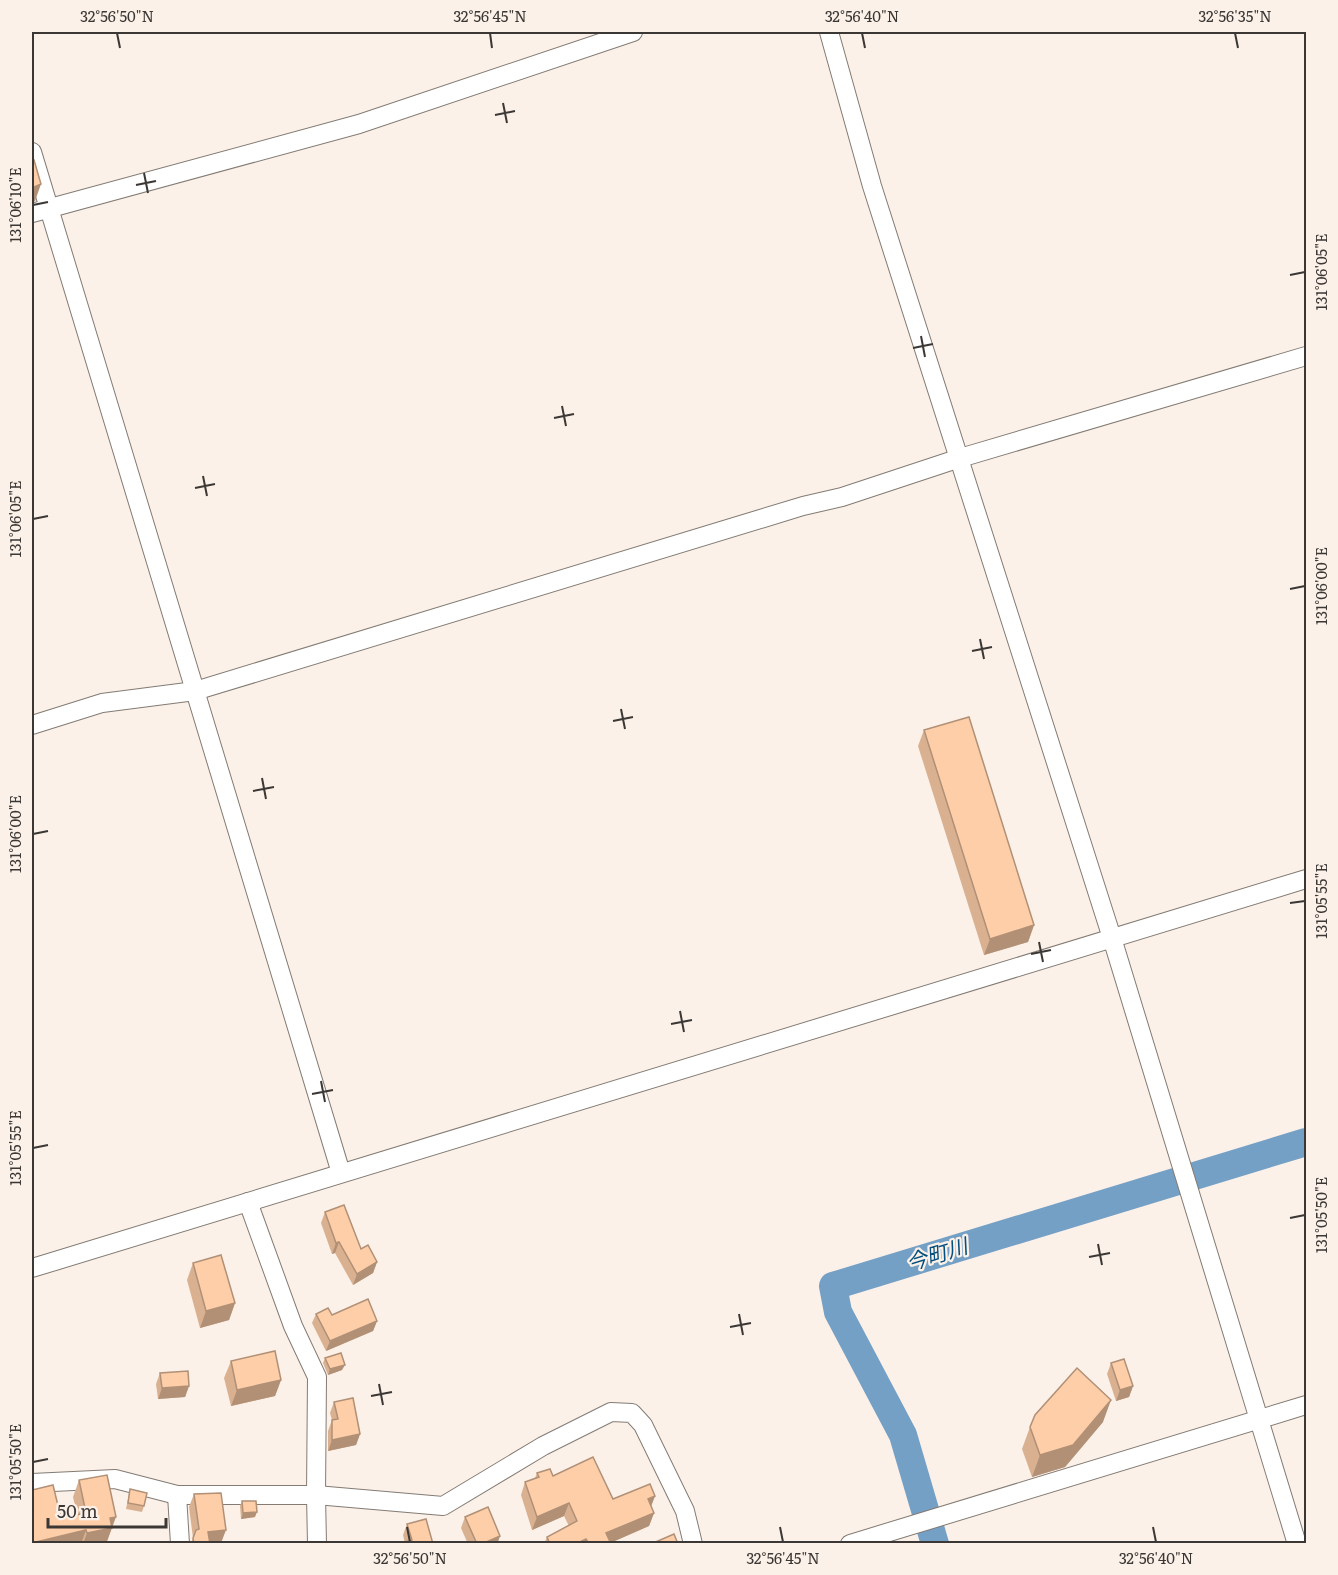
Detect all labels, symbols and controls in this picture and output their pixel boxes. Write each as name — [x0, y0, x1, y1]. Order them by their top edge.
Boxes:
text: 32°56'50"N — [80, 4, 154, 27]
text: 32°56'45"N — [453, 4, 527, 27]
text: 32°56'40"N — [825, 4, 899, 27]
text: 32°56'35"N — [1198, 4, 1272, 27]
text: 131°06'10"E — [3, 167, 26, 243]
text: 131°06'05"E — [1309, 233, 1332, 311]
text: 131°06'05"E — [3, 480, 26, 558]
text: 131°06'00"E — [1309, 547, 1332, 625]
text: 131°06'00"E — [3, 795, 26, 873]
text: 131°05'55"E — [1309, 863, 1332, 939]
text: 131°05'55"E — [3, 1110, 26, 1186]
text: 131°05'50"E — [1309, 1177, 1332, 1253]
water label: 今町川 — [902, 1228, 973, 1277]
text: 131°05'50"E — [3, 1424, 26, 1500]
scale bar — [48, 1491, 166, 1529]
text: 50 m — [57, 1497, 98, 1524]
text: 32°56'50"N — [373, 1546, 447, 1569]
text: 32°56'45"N — [746, 1546, 820, 1569]
text: 32°56'40"N — [1119, 1546, 1193, 1569]

